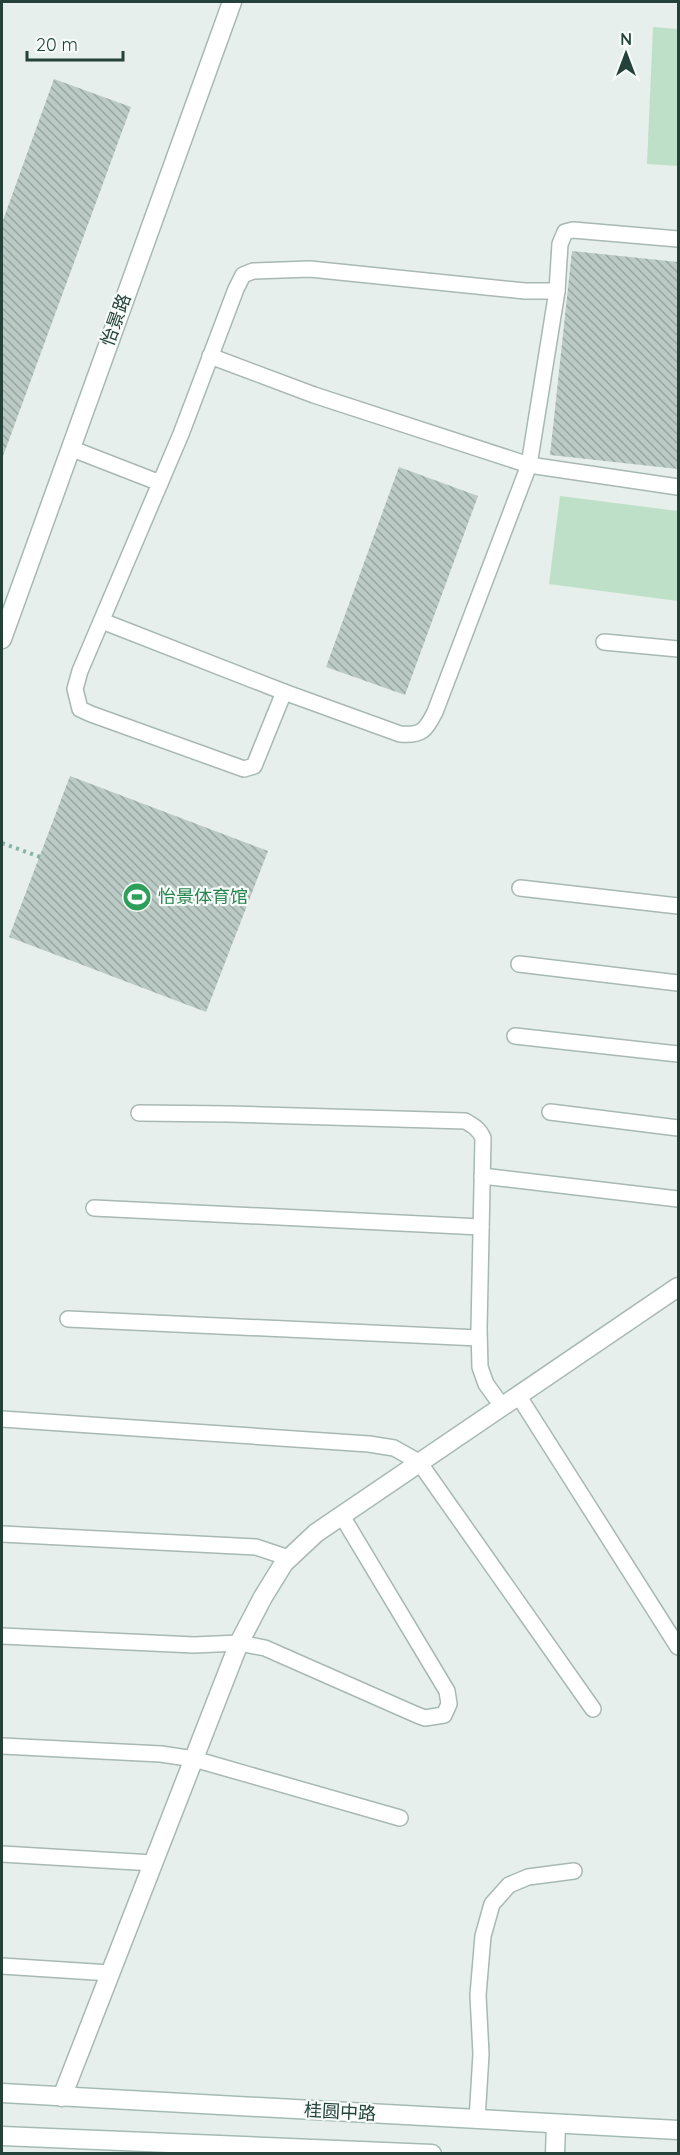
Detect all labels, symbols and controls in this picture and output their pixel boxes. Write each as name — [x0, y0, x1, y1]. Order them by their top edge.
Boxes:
scale bar — [27, 24, 123, 62]
north arrow — [596, 24, 656, 84]
text: N — [620, 29, 632, 49]
text: 20 m — [36, 33, 78, 56]
street label: 怡景路 — [95, 291, 136, 349]
sports icon: 怡景体育馆 — [121, 881, 153, 913]
place label: 怡景体育馆 — [158, 885, 248, 908]
street label: 桂圆中路 — [303, 2098, 377, 2125]

